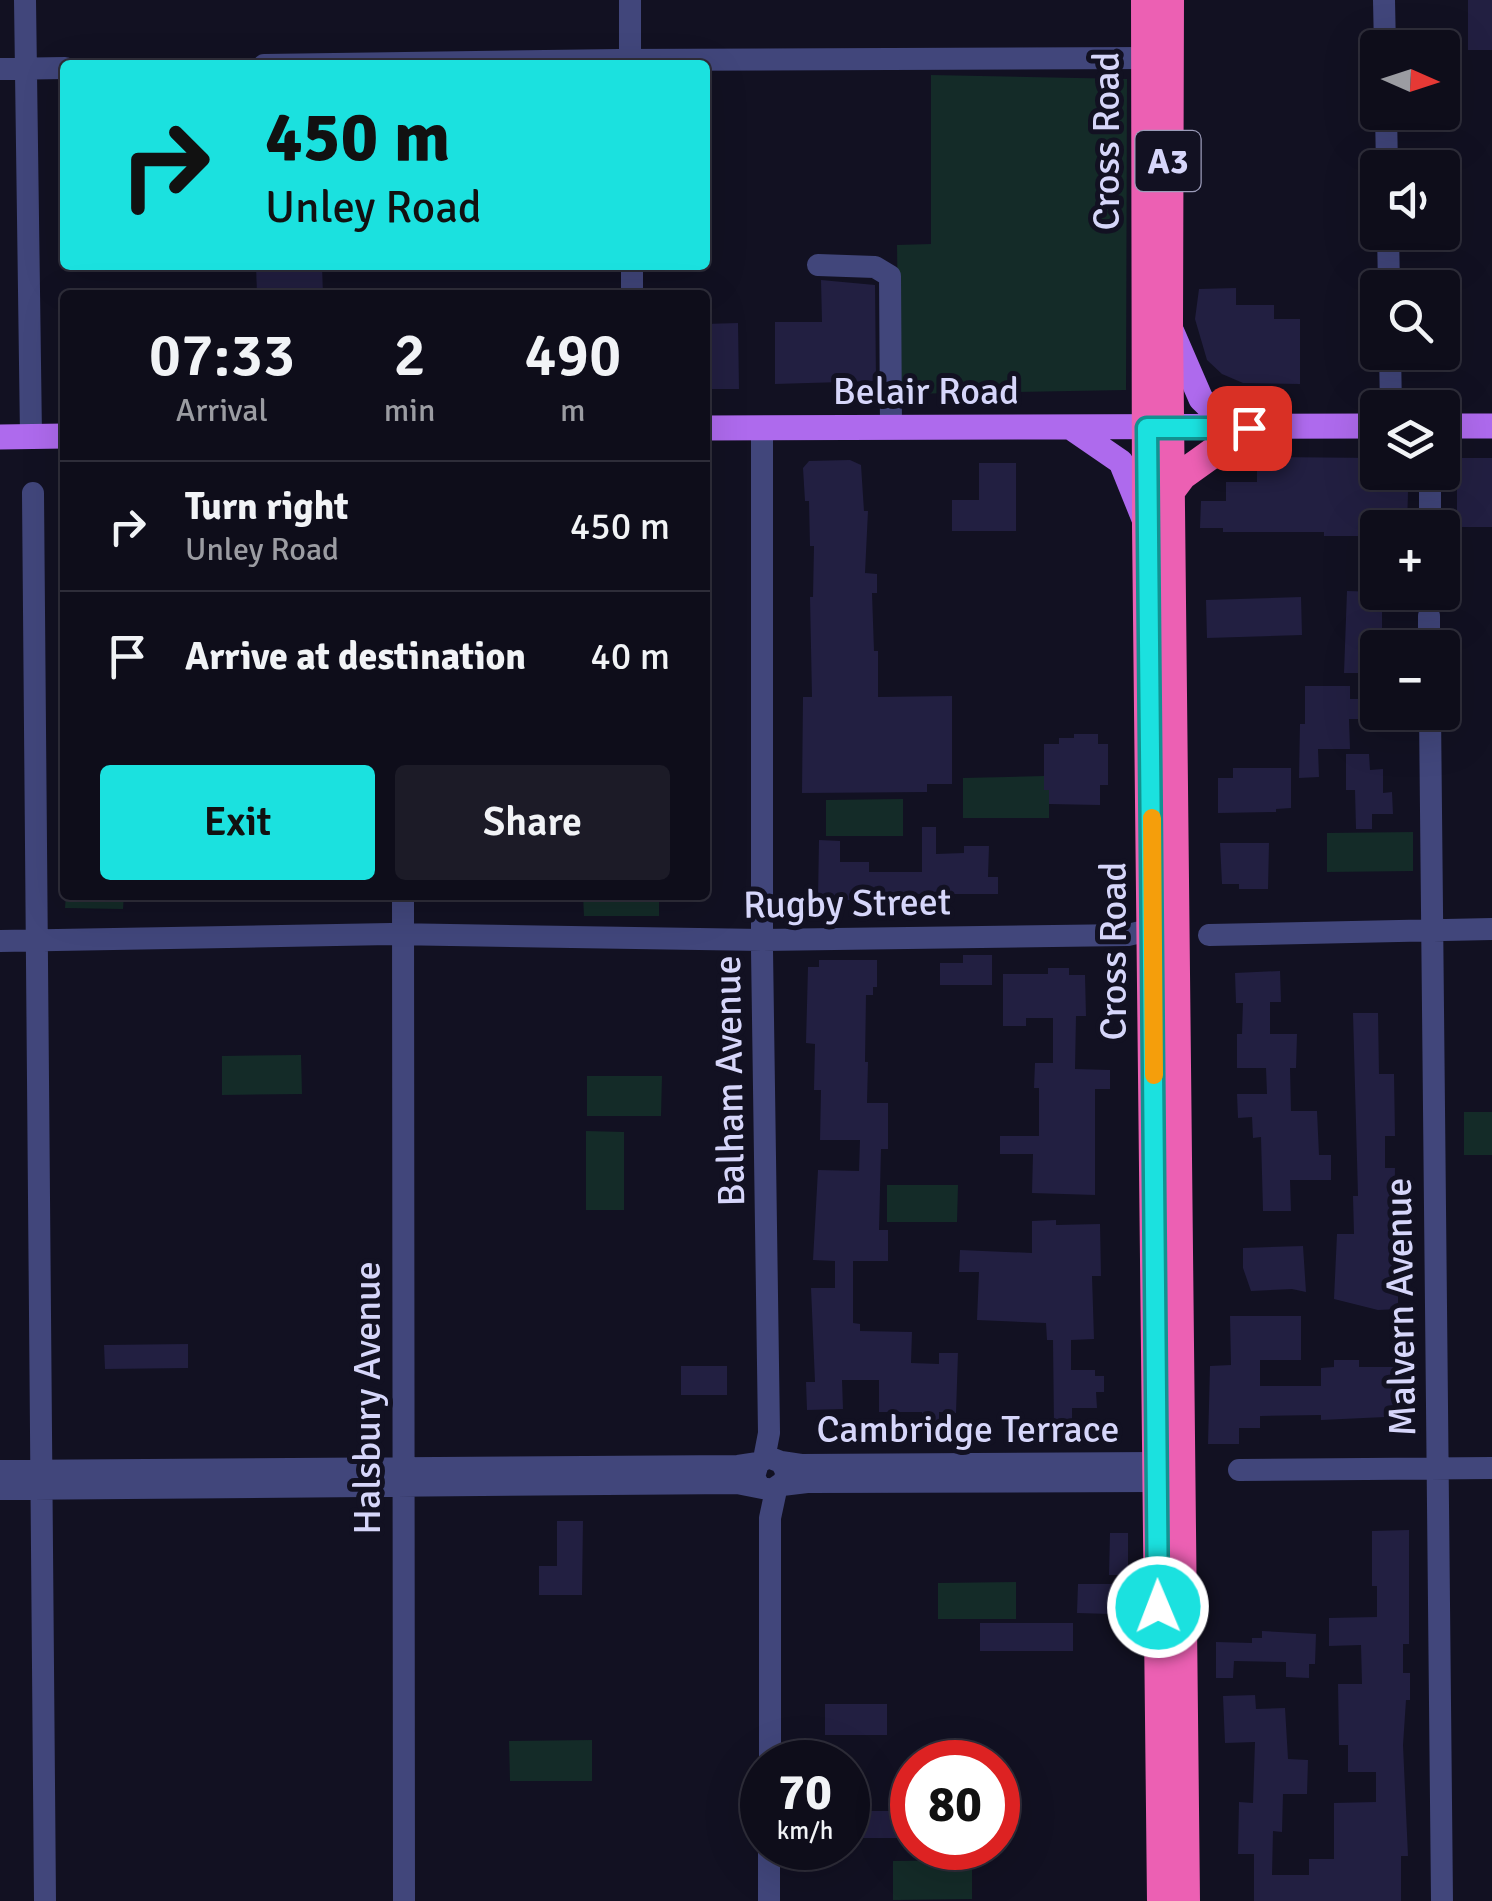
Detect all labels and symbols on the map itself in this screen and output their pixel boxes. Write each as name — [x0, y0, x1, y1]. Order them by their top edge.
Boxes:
north arrow — [1360, 30, 1460, 130]
street label: Cross Road — [1083, 52, 1130, 230]
road number: A3 — [1136, 131, 1200, 191]
street label: Belair Road — [833, 368, 1019, 415]
pin — [1207, 386, 1292, 471]
street label: Cross Road — [1090, 862, 1137, 1040]
street label: Rugby Street — [743, 878, 951, 929]
street label: Balham Avenue — [704, 955, 755, 1207]
street label: Malvern Avenue — [1375, 1177, 1426, 1437]
street label: Halsbury Avenue — [344, 1261, 391, 1535]
street label: Cambridge Terrace — [817, 1406, 1119, 1453]
position arrow — [1106, 1555, 1210, 1659]
speed limit sign: 80 — [890, 1740, 1020, 1870]

